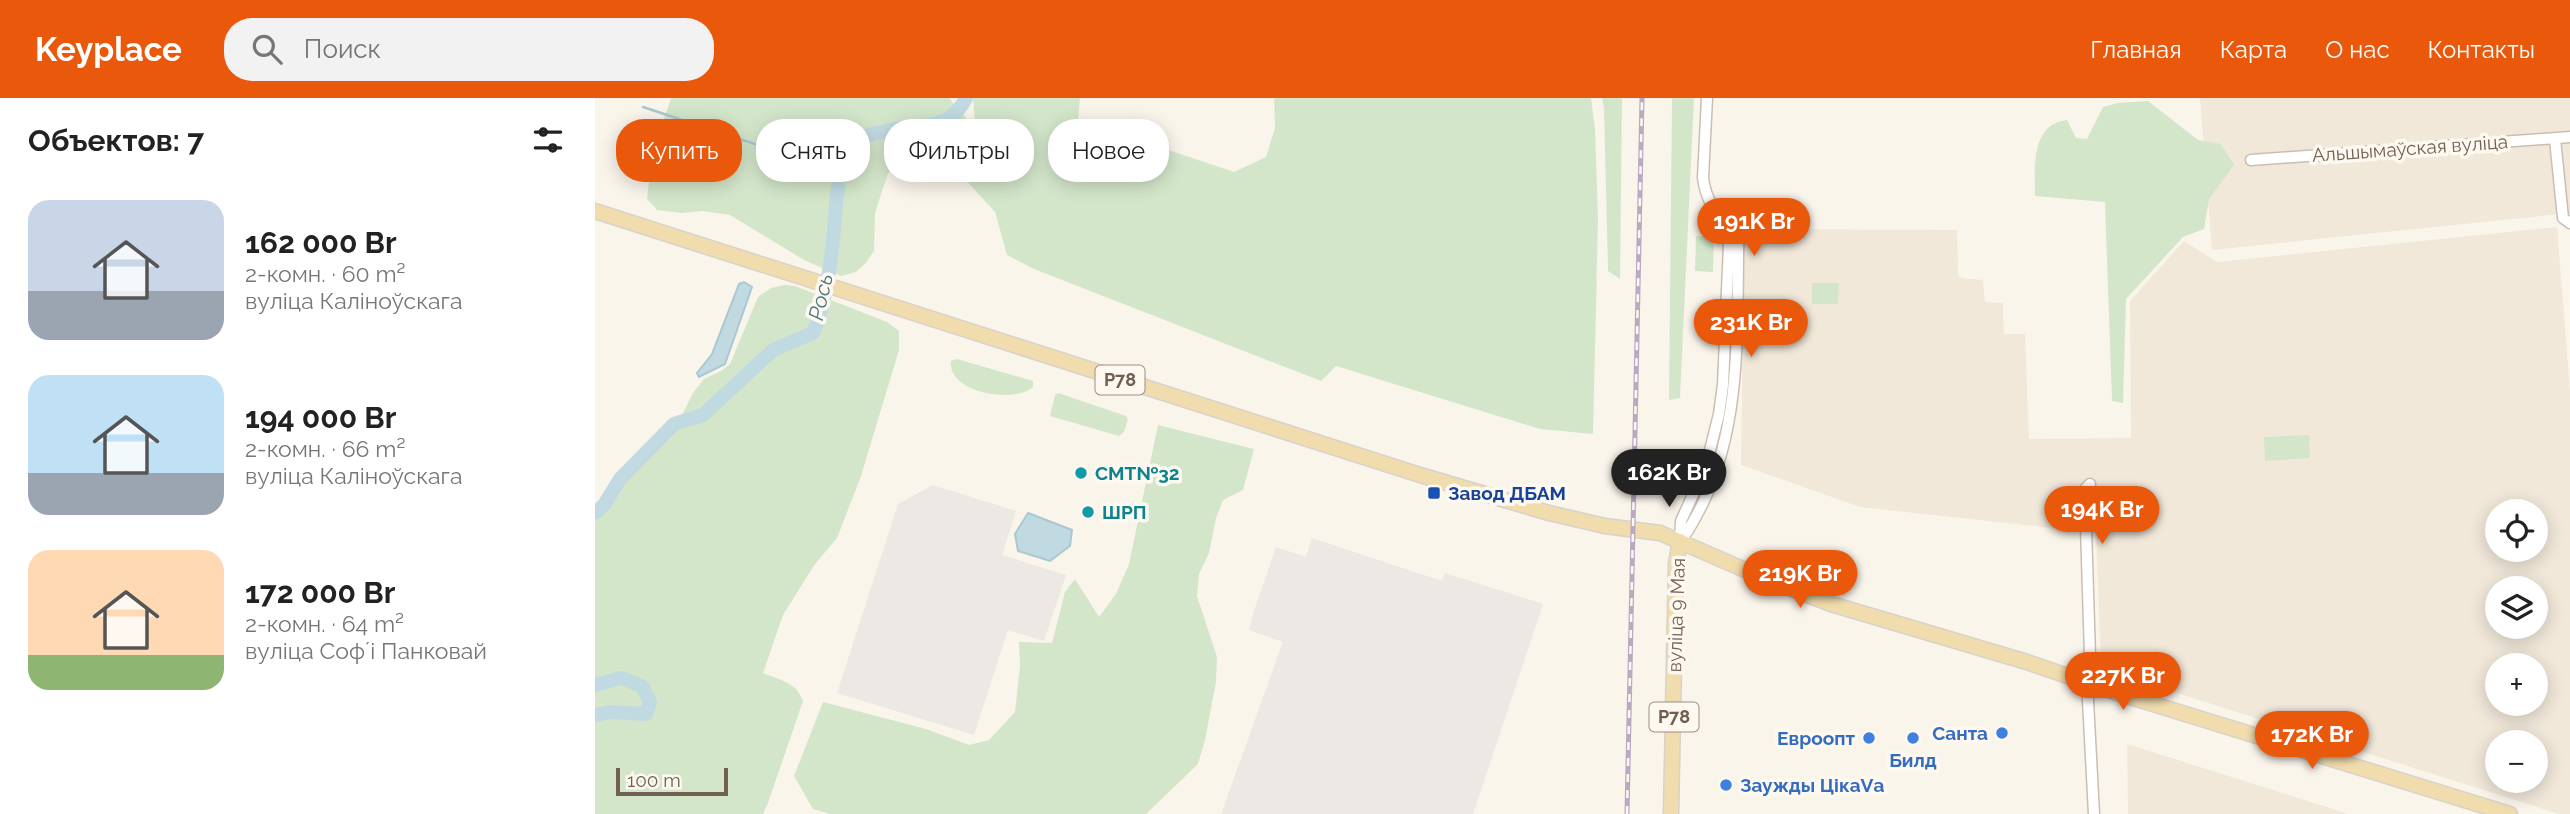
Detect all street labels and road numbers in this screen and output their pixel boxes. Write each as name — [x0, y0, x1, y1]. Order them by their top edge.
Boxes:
street label: Альшымаўская вуліца — [2311, 130, 2509, 166]
road number: Р78 — [1095, 366, 1145, 394]
street label: вуліца 9 Мая — [1663, 557, 1689, 673]
road number: Р78 — [1649, 702, 1699, 732]

